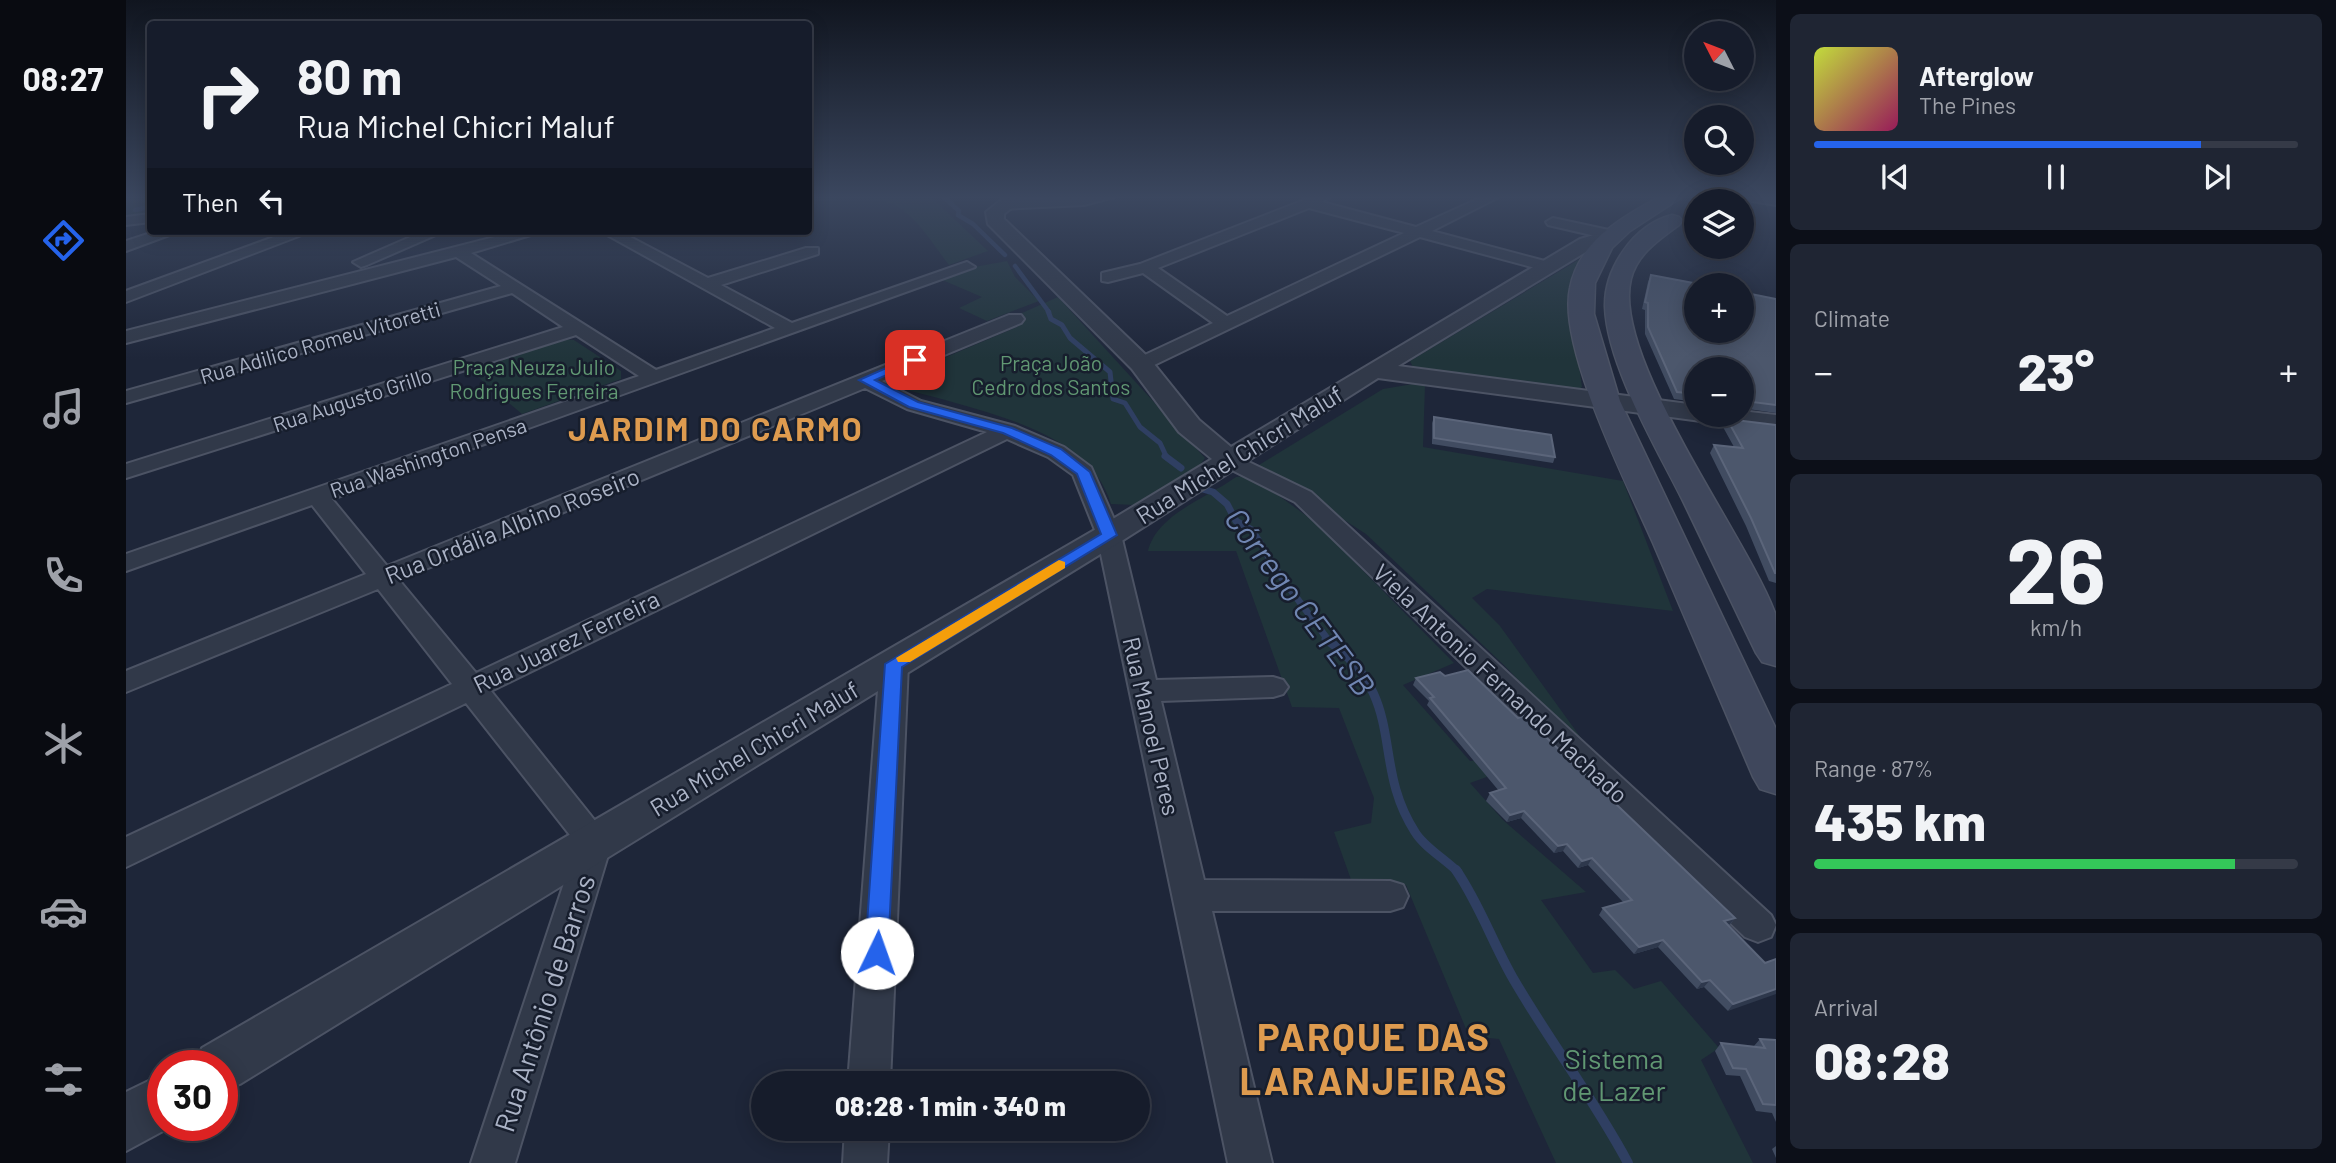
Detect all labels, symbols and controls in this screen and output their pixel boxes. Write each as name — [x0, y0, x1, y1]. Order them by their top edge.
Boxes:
north arrow — [1684, 21, 1754, 91]
map controls — [1684, 21, 1754, 427]
text: 80 m — [297, 46, 402, 105]
icon: right — [182, 49, 273, 140]
text: 08:27 — [23, 59, 104, 97]
text: Afterglow — [1919, 60, 2034, 91]
text: The Pines — [1919, 91, 2016, 119]
button: search — [1684, 105, 1754, 175]
text: Rua Michel Chicri Maluf — [297, 106, 615, 144]
icon: previous — [1876, 158, 1914, 196]
icon: pause — [2037, 158, 2075, 196]
icon: next — [2198, 158, 2236, 196]
icon: left — [253, 182, 291, 220]
text: Then — [182, 186, 239, 217]
button: layers — [1684, 189, 1754, 259]
icon: directions — [39, 216, 88, 265]
button: + — [1684, 273, 1754, 343]
street label: Rua Adilico Romeu Vitoretti — [197, 296, 443, 388]
text: Climate — [1814, 304, 1890, 332]
pin — [885, 330, 945, 390]
text: 23° — [2018, 339, 2094, 401]
icon: arrive — [896, 341, 934, 379]
text: − — [1814, 348, 1833, 394]
text: + — [2279, 348, 2298, 394]
park label: Praça João Cedro dos Santos — [972, 350, 1130, 399]
park label: Praça Neuza Julio Rodrigues Ferreira — [450, 354, 618, 403]
button: − — [1684, 357, 1754, 427]
street label: Rua Augusto Grillo — [269, 362, 435, 436]
street label: Rua Michel Chicri Maluf — [1130, 379, 1348, 529]
icon: music — [39, 384, 88, 433]
district label: JARDIM DO CARMO — [568, 409, 864, 447]
street label: Rua Washington Pensa — [326, 412, 530, 502]
street label: Rua Ordália Albino Roseiro — [380, 461, 644, 589]
water label: Córrego CETESB — [1218, 499, 1384, 703]
text: 26 — [2006, 513, 2106, 622]
icon: phone — [39, 551, 88, 600]
street label: Viela Antonio Fernando Machado — [1368, 557, 1634, 809]
street label: Rua Juarez Ferreira — [468, 583, 664, 699]
text: km/h — [2030, 613, 2082, 641]
street label: Rua Manoel Peres — [1117, 634, 1187, 818]
street label: Rua Michel Chicri Maluf — [644, 674, 864, 822]
icon: climate — [39, 719, 88, 768]
text: Range · 87% — [1814, 754, 1933, 782]
text: 435 km — [1814, 789, 1986, 851]
street label: Rua Antônio de Barros — [486, 870, 602, 1136]
icon: car — [39, 887, 88, 936]
position arrow — [840, 916, 914, 990]
text: Arrival — [1814, 993, 1878, 1021]
district label: PARQUE DAS LARANJEIRAS — [1239, 1013, 1509, 1103]
text: 08:28 — [1814, 1028, 1950, 1090]
park label: Sistema de Lazer — [1562, 1041, 1666, 1107]
speed limit sign: 30 — [147, 1050, 238, 1141]
icon: filters — [39, 1055, 88, 1104]
text: 08:28 · 1 min · 340 m — [835, 1090, 1066, 1121]

